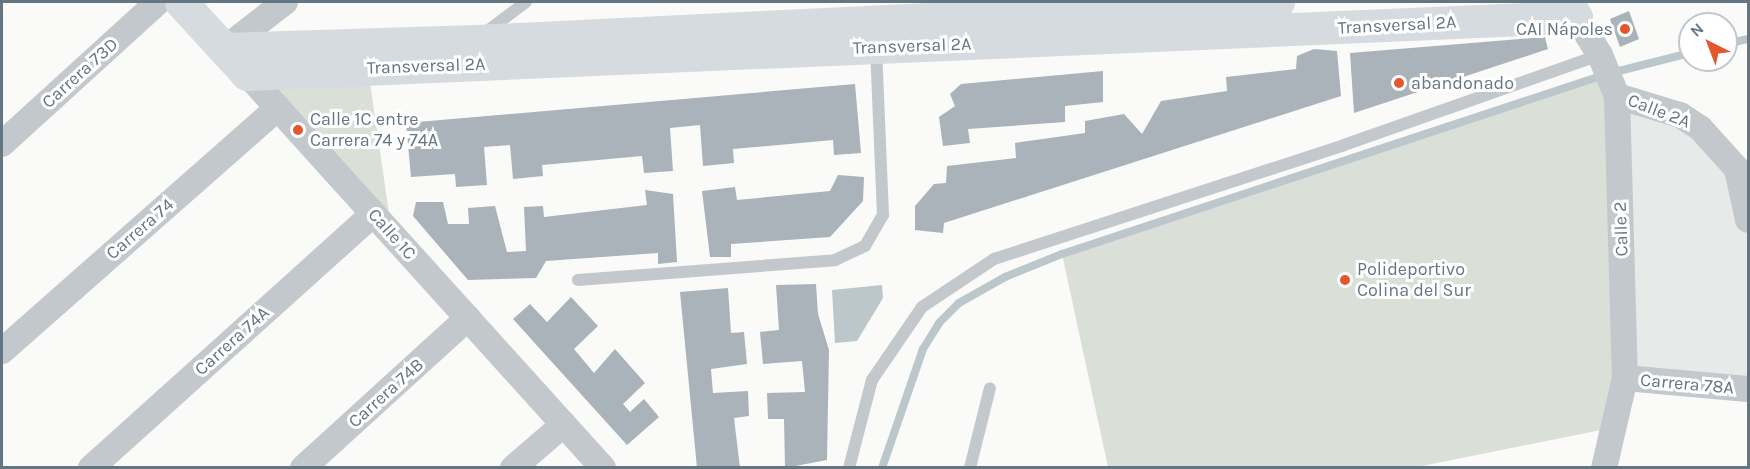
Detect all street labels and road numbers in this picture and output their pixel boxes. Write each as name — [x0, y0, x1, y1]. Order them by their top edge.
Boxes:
street label: Transversal 2A — [1337, 11, 1457, 39]
street label: Carrera 73D — [38, 33, 122, 113]
street label: Transversal 2A — [852, 33, 972, 59]
street label: Transversal 2A — [366, 53, 486, 79]
street label: Calle 2A — [1625, 89, 1693, 133]
street label: Carrera 74 — [102, 194, 178, 264]
street label: Calle 2 — [1609, 201, 1633, 257]
street label: Calle 1C — [363, 204, 421, 264]
street label: Carrera 74A — [190, 302, 274, 380]
street label: Carrera 74B — [344, 354, 428, 432]
street label: Carrera 78A — [1639, 369, 1735, 399]

